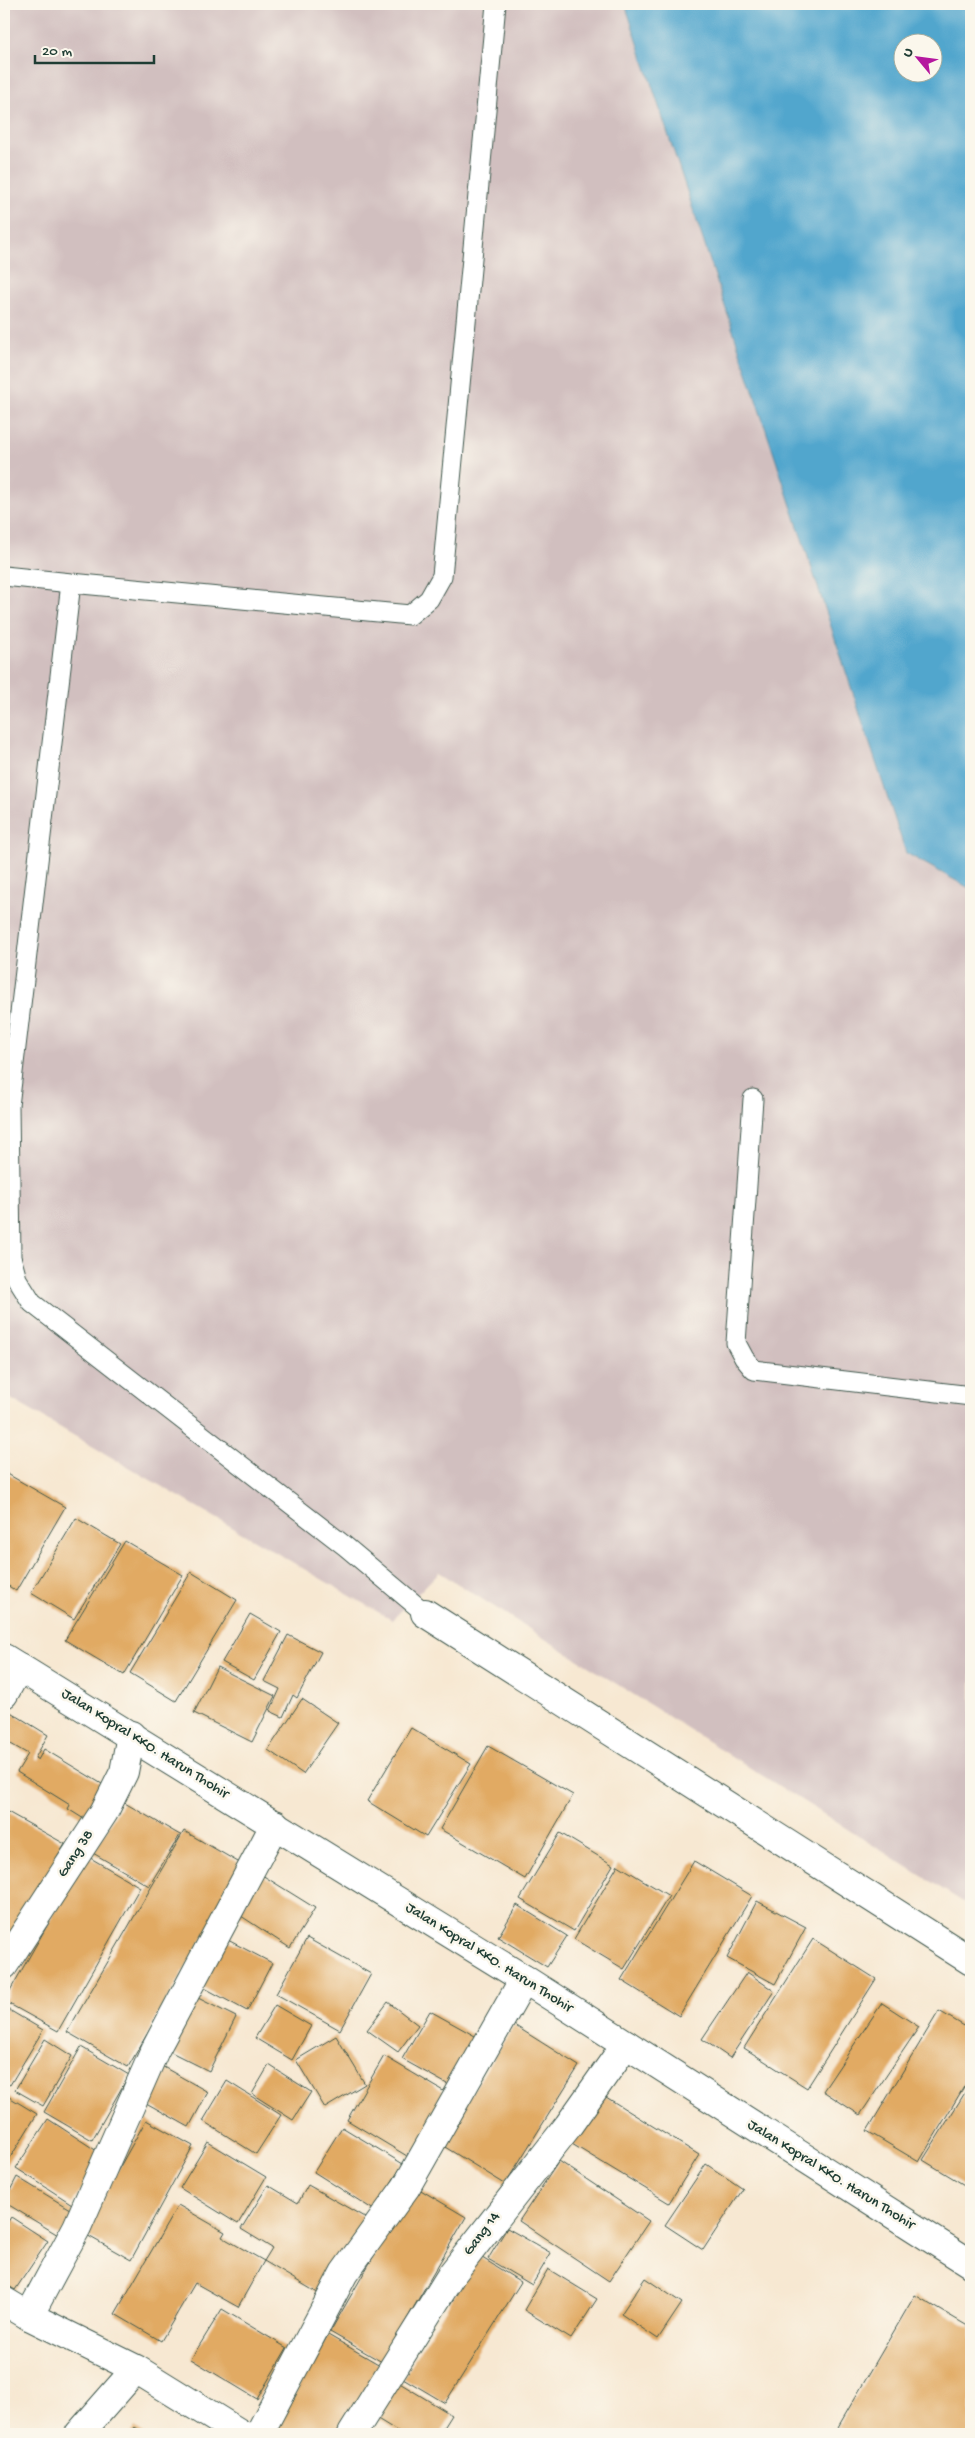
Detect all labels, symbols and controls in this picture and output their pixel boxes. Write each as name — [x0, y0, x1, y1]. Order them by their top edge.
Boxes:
scale bar — [35, 32, 154, 64]
north arrow — [892, 32, 942, 82]
text: 20 m — [42, 43, 72, 61]
text: U — [899, 45, 918, 61]
street label: Jalan Kopral KKO. Harun Thohir — [58, 1685, 234, 1804]
street label: Gang 38 — [54, 1827, 98, 1881]
street label: Jalan Kopral KKO. Harun Thohir — [402, 1899, 578, 2018]
street label: Jalan Kopral KKO. Harun Thohir — [744, 2116, 920, 2235]
street label: Gang 14 — [460, 2209, 504, 2259]

